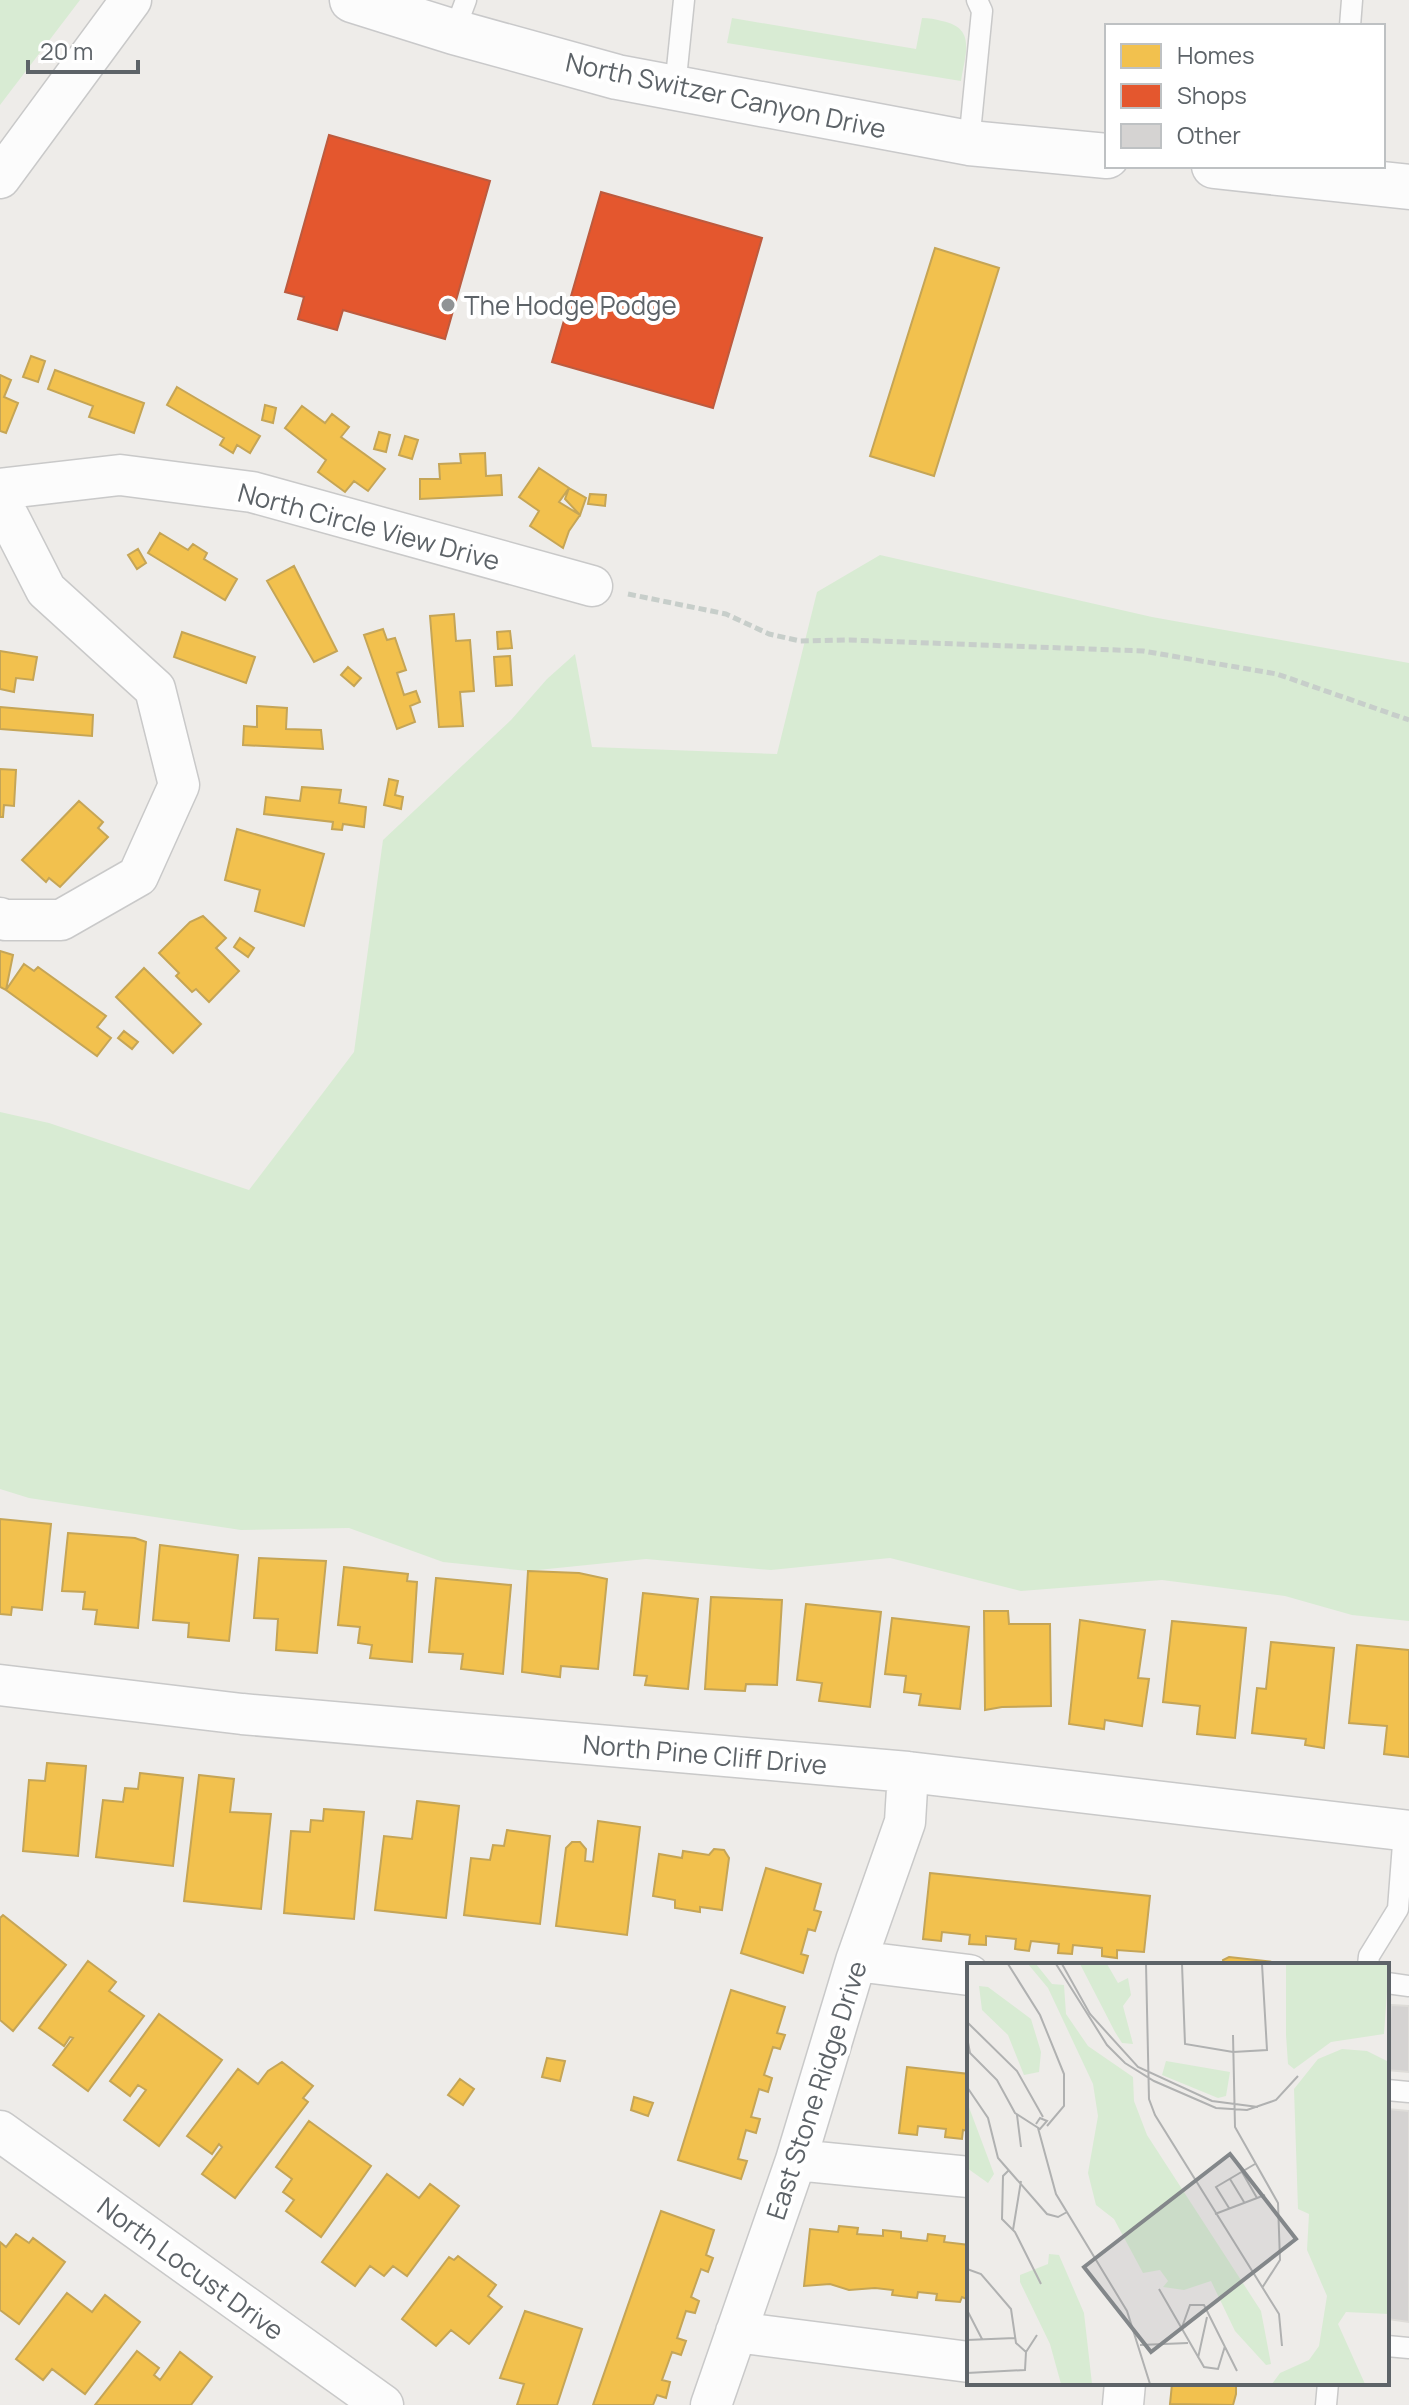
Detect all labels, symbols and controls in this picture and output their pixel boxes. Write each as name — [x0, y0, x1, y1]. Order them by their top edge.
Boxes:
scale bar — [28, 24, 138, 74]
legend — [1105, 24, 1385, 168]
text: 20 m — [40, 34, 93, 67]
text: Homes — [1177, 38, 1255, 71]
street label: North Switzer Canyon Drive — [563, 43, 889, 147]
text: Shops — [1177, 78, 1247, 111]
text: Other — [1177, 118, 1241, 151]
place label: The Hodge Podge — [464, 287, 677, 323]
marker: The Hodge Podge — [439, 296, 457, 314]
street label: North Circle View Drive — [234, 474, 504, 578]
street label: North Pine Cliff Drive — [581, 1725, 829, 1783]
street label: East Stone Ridge Drive — [757, 1956, 875, 2224]
inset map — [967, 1963, 1389, 2385]
street label: North Locust Drive — [91, 2188, 291, 2348]

